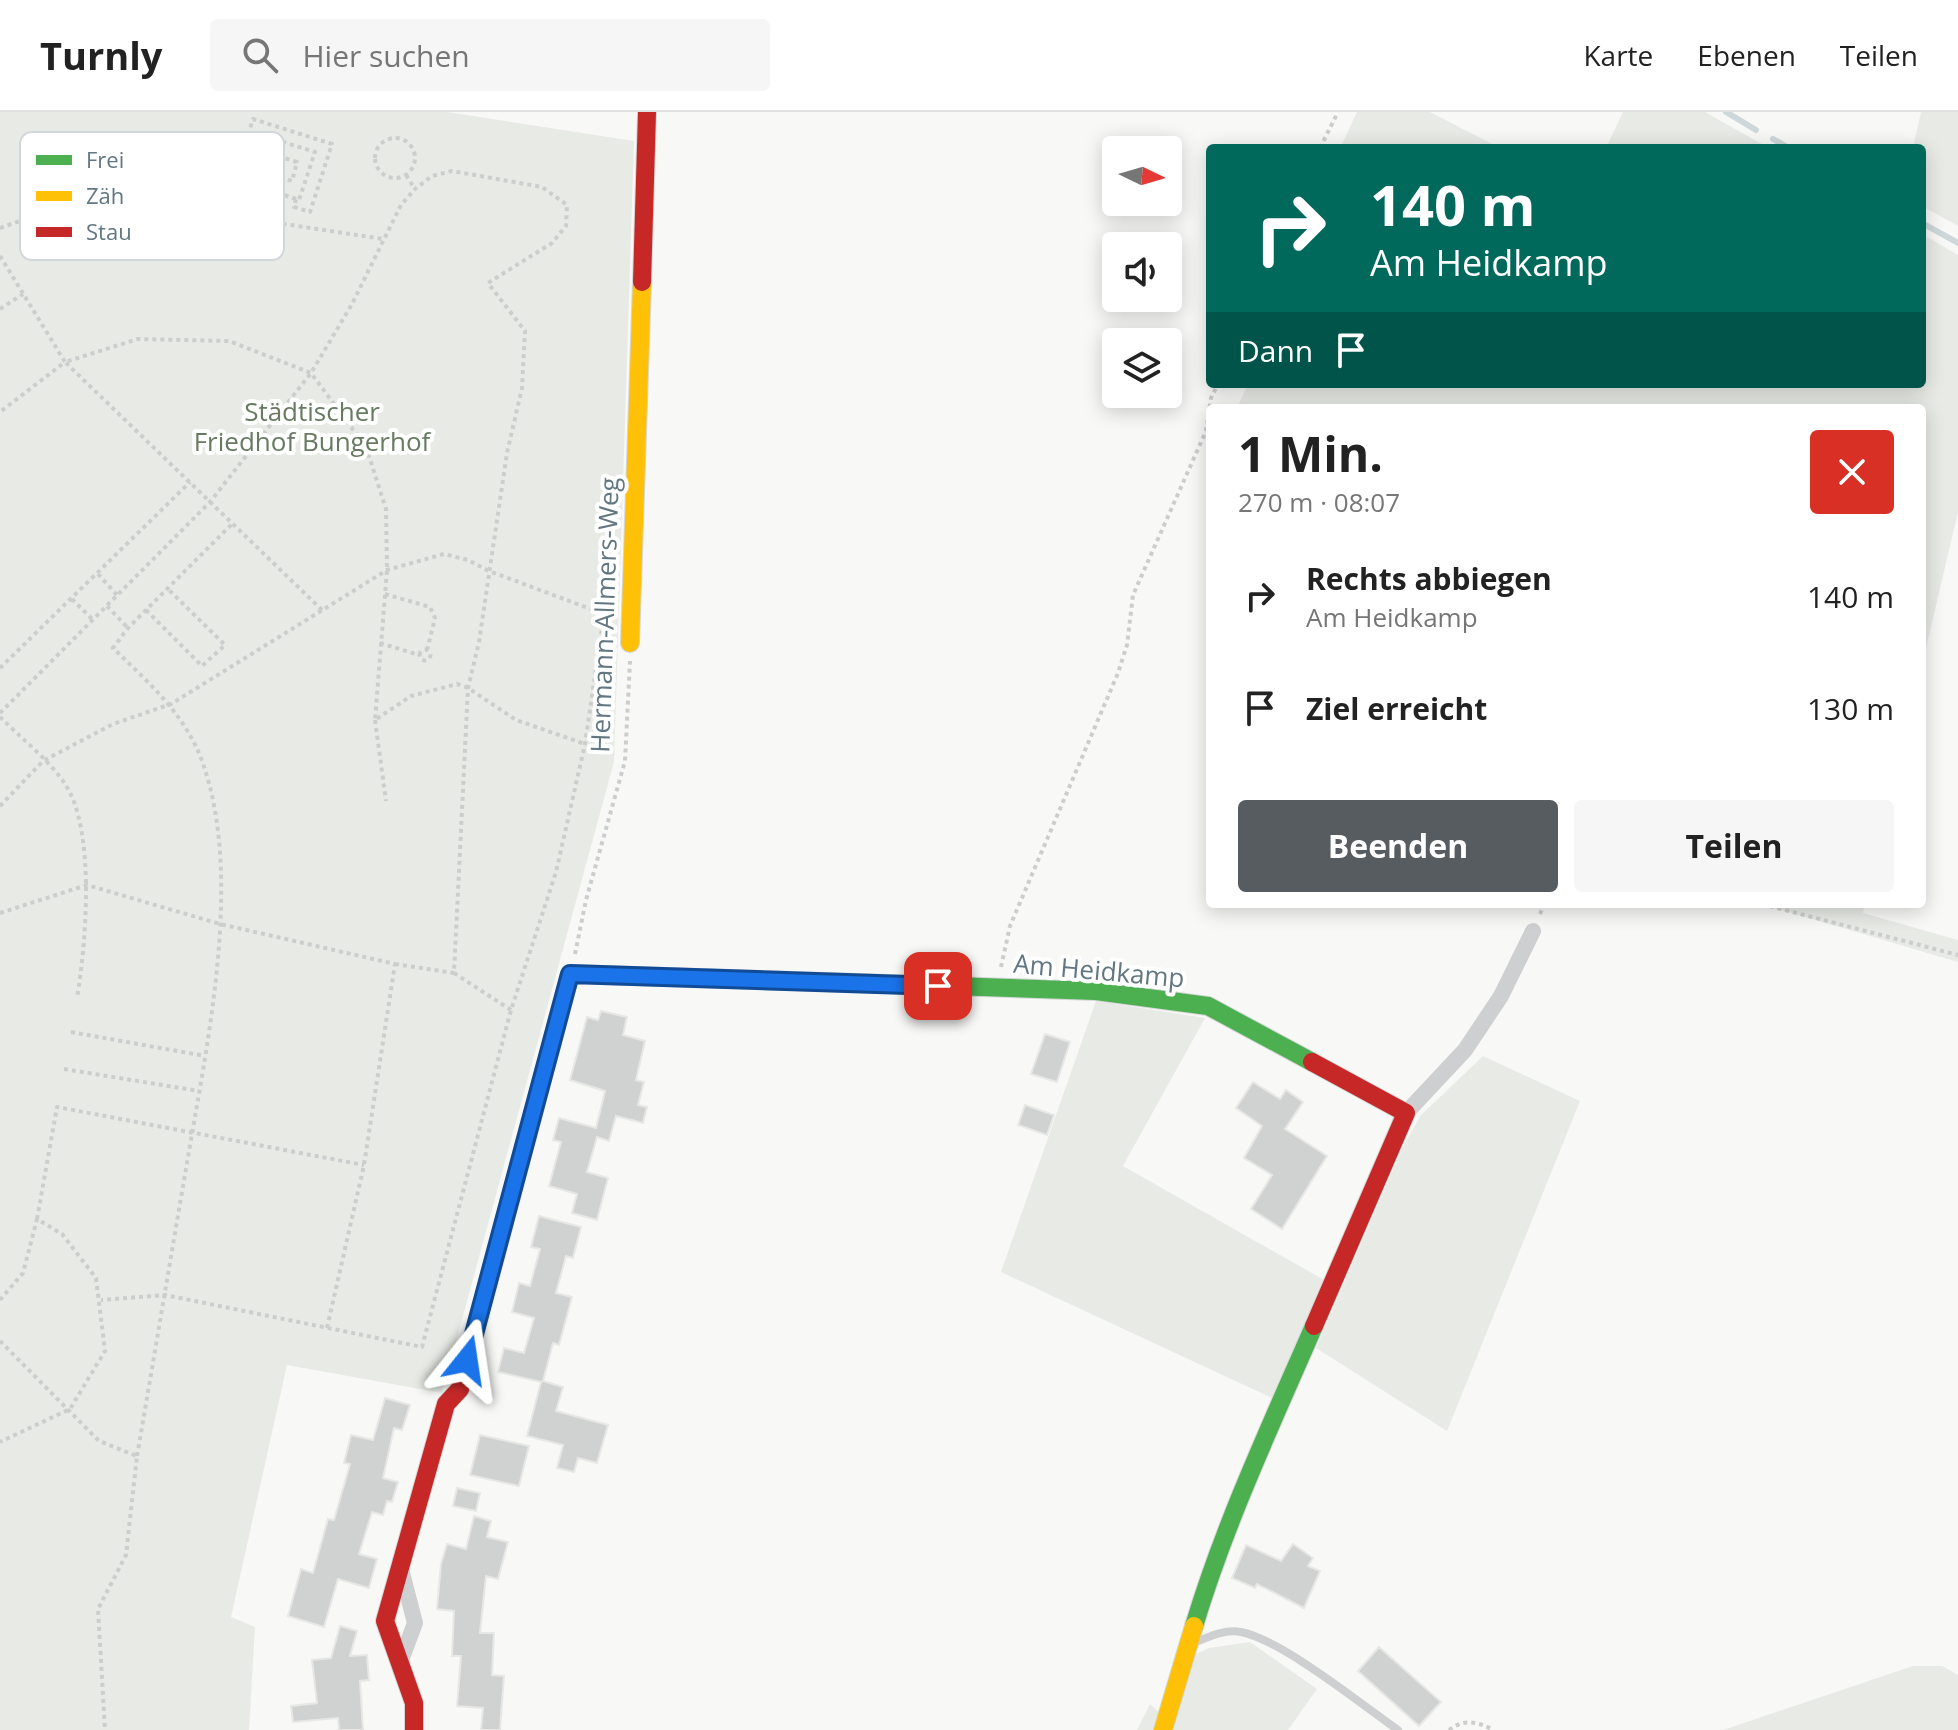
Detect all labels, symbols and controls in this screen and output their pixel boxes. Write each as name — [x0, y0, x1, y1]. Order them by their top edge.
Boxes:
search box — [210, 19, 770, 91]
text: Turnly — [40, 29, 162, 81]
icon: search — [238, 33, 282, 77]
text: Hier suchen — [302, 35, 470, 76]
text: Karte — [1583, 36, 1653, 74]
text: Ebenen — [1697, 36, 1796, 74]
text: Teilen — [1840, 36, 1918, 74]
legend — [20, 132, 284, 260]
north arrow — [1102, 136, 1182, 216]
map controls — [1102, 136, 1182, 408]
text: Frei — [86, 144, 124, 174]
text: 140 m — [1370, 166, 1536, 242]
icon: right — [1238, 176, 1342, 280]
text: Zäh — [86, 180, 124, 210]
text: Stau — [86, 216, 132, 246]
button: sound — [1102, 232, 1182, 312]
text: Am Heidkamp — [1370, 238, 1608, 287]
button: layers — [1102, 328, 1182, 408]
icon: arrive — [1329, 328, 1373, 372]
text: Dann — [1238, 330, 1313, 371]
park label: Städtischer Friedhof Bungerhof — [194, 393, 432, 459]
text: 1 Min. — [1238, 421, 1383, 486]
button: close — [1810, 430, 1894, 514]
street label: Hermann-Allmers-Weg — [581, 477, 627, 753]
text: 270 m · 08:07 — [1238, 484, 1400, 520]
text: Rechts abbiegen — [1306, 558, 1552, 599]
icon: right — [1238, 574, 1282, 618]
text: 140 m — [1807, 576, 1894, 617]
text: Am Heidkamp — [1306, 599, 1478, 635]
icon: arrive — [1238, 686, 1282, 730]
text: Ziel erreicht — [1306, 688, 1487, 729]
text: 130 m — [1807, 688, 1894, 729]
button: Beenden — [1238, 800, 1558, 892]
button: Teilen — [1574, 800, 1894, 892]
street label: Am Heidkamp — [1012, 945, 1186, 995]
pin — [904, 952, 972, 1020]
icon: arrive — [916, 964, 960, 1008]
position arrow — [425, 1318, 509, 1402]

